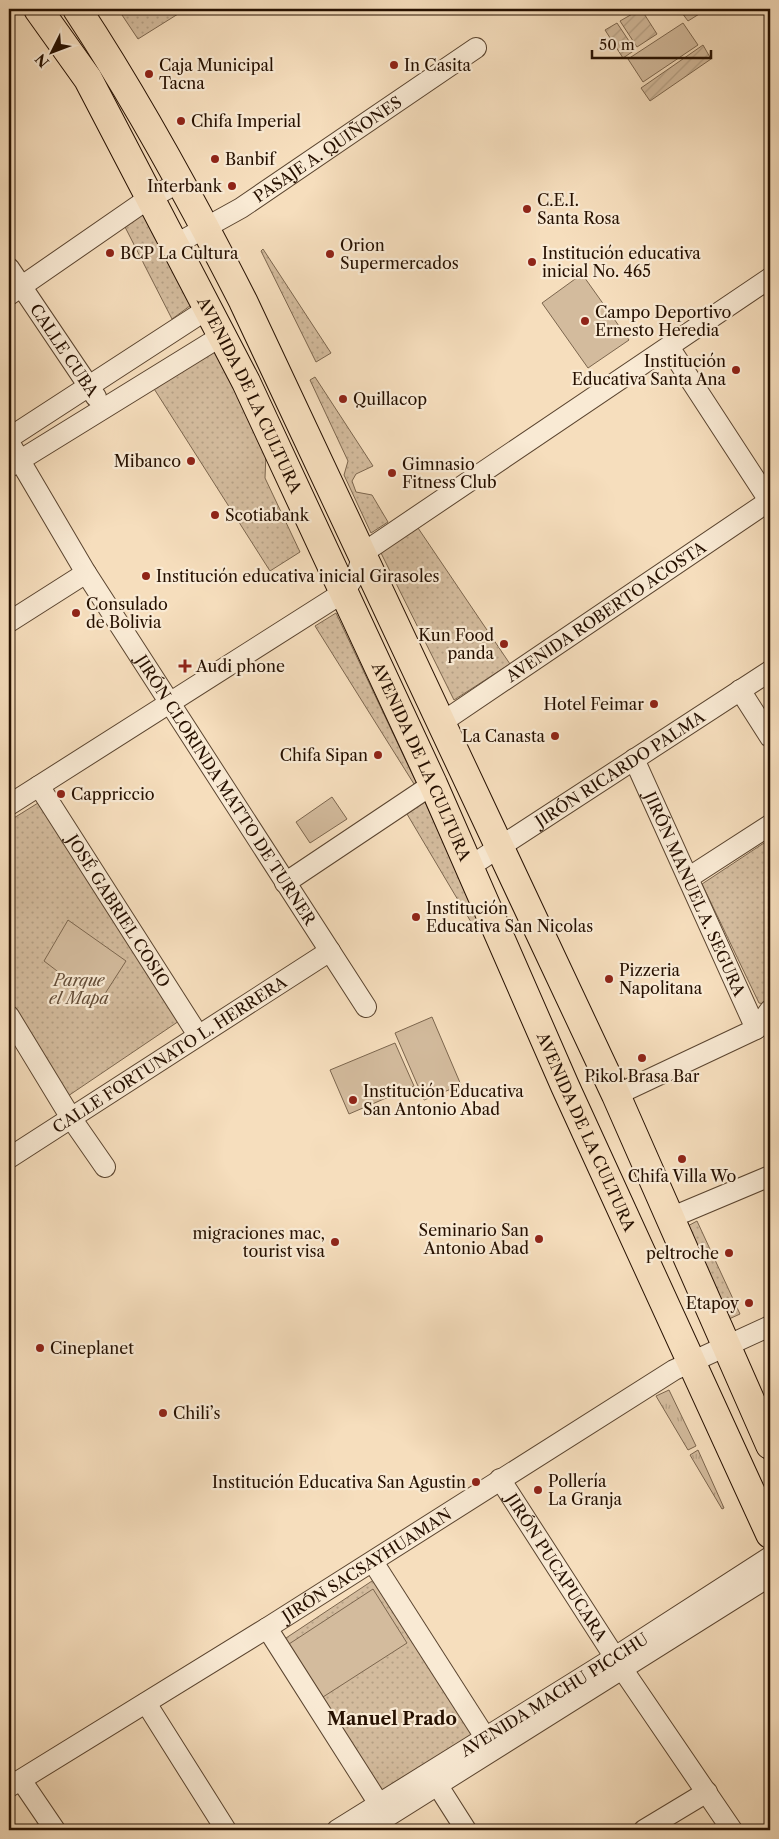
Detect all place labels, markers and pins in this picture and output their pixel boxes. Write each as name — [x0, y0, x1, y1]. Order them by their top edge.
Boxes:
place label: Caja Municipal Tacna — [159, 55, 274, 93]
place label: In Casita — [404, 55, 472, 75]
marker: In Casita — [388, 59, 400, 71]
marker: Caja Municipal Tacna — [143, 68, 155, 80]
place label: Chifa Imperial — [191, 111, 301, 131]
marker: Chifa Imperial — [175, 115, 187, 127]
place label: Banbif — [225, 149, 277, 169]
marker: Banbif — [209, 153, 221, 165]
place label: Interbank — [147, 176, 223, 196]
marker: Interbank — [226, 180, 238, 192]
place label: C.E.I. Santa Rosa — [537, 190, 620, 228]
marker: C.E.I. Santa Rosa — [521, 203, 533, 215]
place label: Orion Supermercados — [340, 235, 459, 273]
place label: BCP La Cultura — [120, 243, 239, 263]
place label: Institución educativa inicial No. 465 — [542, 243, 701, 281]
marker: BCP La Cultura — [104, 247, 116, 259]
marker: Orion Supermercados — [324, 248, 336, 260]
marker: Institución educativa inicial No. 465 — [526, 256, 538, 268]
place label: Campo Deportivo Ernesto Heredia — [595, 302, 732, 340]
marker: Campo Deportivo Ernesto Heredia — [579, 315, 591, 327]
place label: Institución Educativa Santa Ana — [572, 351, 727, 389]
marker: Institución Educativa Santa Ana — [730, 364, 742, 376]
place label: Quillacop — [353, 389, 427, 409]
marker: Quillacop — [337, 393, 349, 405]
place label: Mibanco — [114, 451, 181, 471]
place label: Gimnasio Fitness Club — [402, 454, 497, 492]
marker: Mibanco — [185, 455, 197, 467]
marker: Gimnasio Fitness Club — [386, 467, 398, 479]
place label: Scotiabank — [225, 505, 310, 525]
marker: Scotiabank — [209, 509, 221, 521]
place label: Institución educativa inicial Girasoles — [156, 566, 440, 586]
marker: Institución educativa inicial Girasoles — [140, 570, 152, 582]
place label: Consulado de Bolivia — [86, 594, 168, 632]
marker: Consulado de Bolivia — [70, 607, 82, 619]
place label: Kun Food panda — [418, 625, 495, 663]
marker: Kun Food panda — [498, 638, 510, 650]
place label: Audi phone — [195, 656, 285, 676]
marker: Audi phone — [178, 659, 192, 673]
place label: Hotel Feimar — [544, 694, 644, 714]
marker: Hotel Feimar — [648, 698, 660, 710]
place label: La Canasta — [462, 726, 546, 746]
marker: La Canasta — [549, 730, 561, 742]
place label: Chifa Sipan — [280, 745, 368, 765]
marker: Chifa Sipan — [372, 749, 384, 761]
place label: Cappriccio — [71, 784, 155, 804]
marker: Cappriccio — [55, 788, 67, 800]
place label: Institución Educativa San Nicolas — [426, 898, 593, 936]
marker: Institución Educativa San Nicolas — [410, 911, 422, 923]
place label: Pizzeria Napolitana — [619, 960, 703, 998]
marker: Pizzeria Napolitana — [603, 973, 615, 985]
marker: Pikol Brasa Bar — [636, 1052, 648, 1064]
place label: Pikol Brasa Bar — [585, 1066, 700, 1086]
place label: Institución Educativa San Antonio Abad — [363, 1081, 524, 1119]
marker: Institución Educativa San Antonio Abad — [347, 1094, 359, 1106]
marker: Chifa Villa Wo — [676, 1153, 688, 1165]
place label: Chifa Villa Wo — [628, 1166, 737, 1186]
place label: Seminario San Antonio Abad — [419, 1220, 529, 1258]
place label: migraciones mac, tourist visa — [192, 1223, 326, 1261]
marker: Seminario San Antonio Abad — [533, 1233, 545, 1245]
marker: migraciones mac, tourist visa — [329, 1236, 341, 1248]
place label: peltroche — [646, 1243, 719, 1263]
marker: peltroche — [723, 1247, 735, 1259]
place label: Etapoy — [686, 1293, 740, 1313]
marker: Etapoy — [743, 1297, 755, 1309]
place label: Cineplanet — [50, 1338, 134, 1358]
marker: Cineplanet — [34, 1342, 46, 1354]
place label: Chili’s — [173, 1403, 220, 1423]
marker: Chili’s — [157, 1407, 169, 1419]
place label: Pollería La Granja — [548, 1471, 623, 1509]
place label: Institución Educativa San Agustin — [212, 1472, 466, 1492]
marker: Institución Educativa San Agustin — [470, 1476, 482, 1488]
marker: Pollería La Granja — [532, 1484, 544, 1496]

